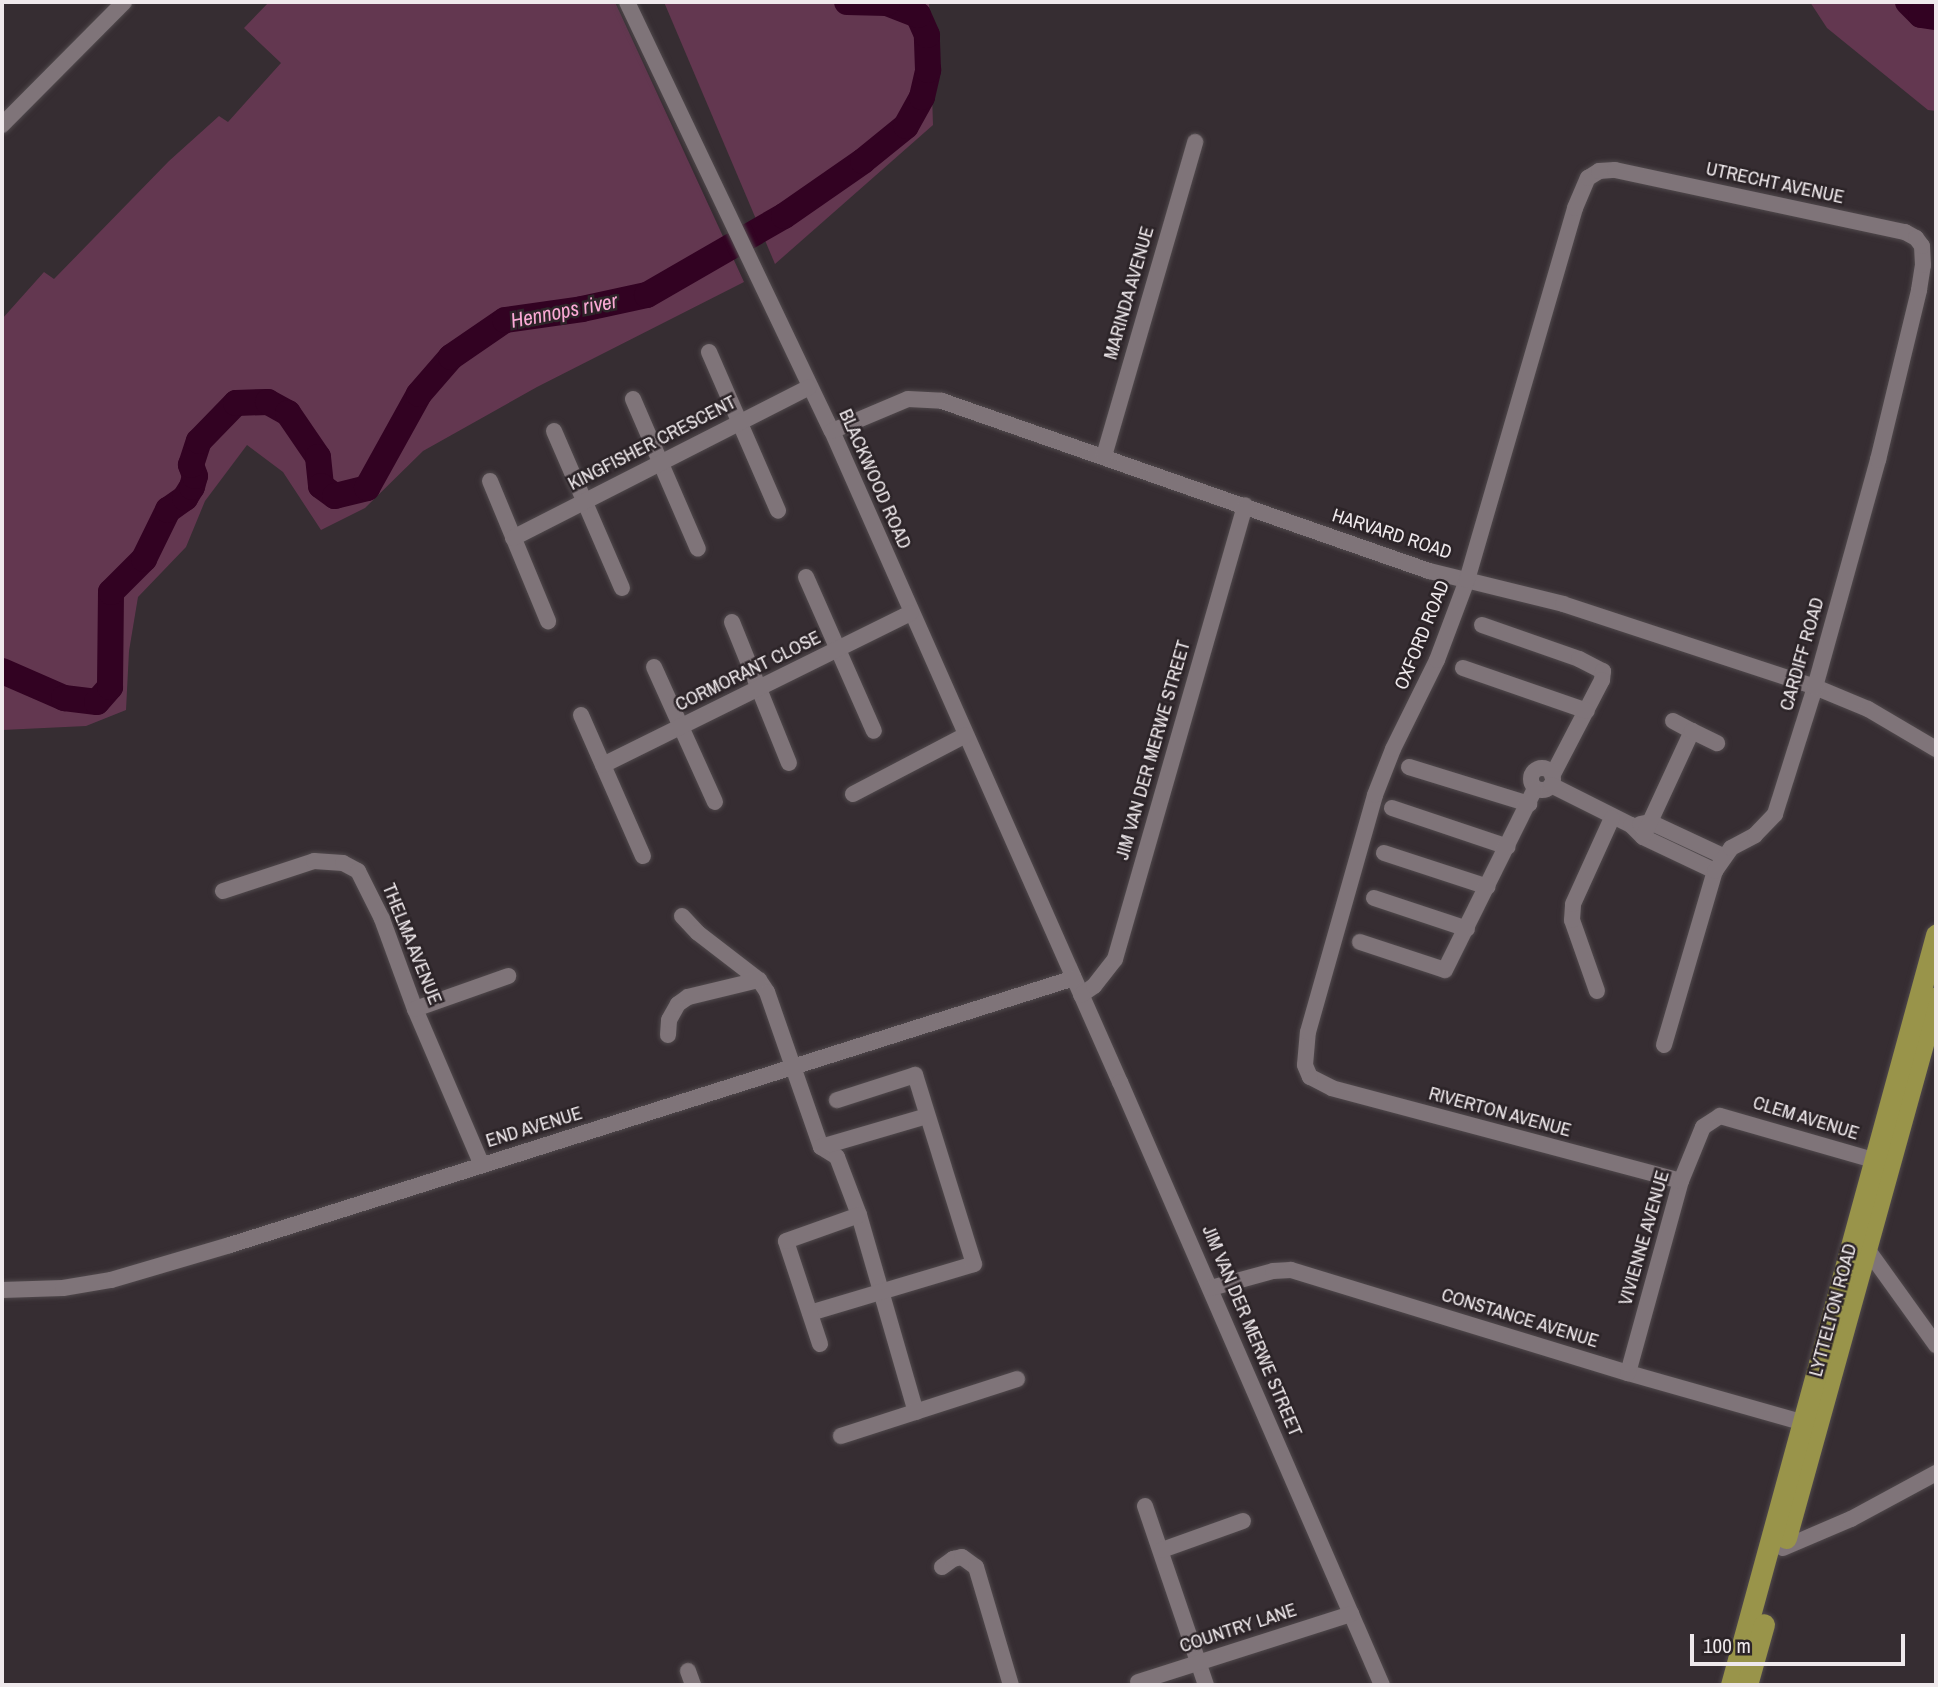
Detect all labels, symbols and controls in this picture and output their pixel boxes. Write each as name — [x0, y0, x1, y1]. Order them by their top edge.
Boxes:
street label: UTRECHT AVENUE — [1703, 157, 1847, 209]
street label: MARINDA AVENUE — [1099, 223, 1159, 363]
water label: Hennops river — [509, 288, 619, 334]
street label: KINGFISHER CRESCENT — [564, 391, 740, 495]
street label: BLACKWOOD ROAD — [834, 406, 916, 552]
street label: HARVARD ROAD — [1329, 504, 1455, 564]
street label: OXFORD ROAD — [1390, 577, 1454, 693]
street label: CARDIFF ROAD — [1775, 595, 1829, 713]
street label: CORMORANT CLOSE — [671, 626, 825, 716]
street label: JIM VAN DER MERWE STREET — [1111, 638, 1195, 862]
street label: THELMA AVENUE — [377, 879, 447, 1009]
street label: RIVERTON AVENUE — [1426, 1082, 1574, 1142]
street label: CLEM AVENUE — [1750, 1091, 1862, 1145]
street label: END AVENUE — [483, 1101, 585, 1153]
street label: VIVIENNE AVENUE — [1614, 1168, 1674, 1308]
street label: JIM VAN DER MERWE STREET — [1197, 1222, 1307, 1440]
street label: LYTTELTON ROAD — [1804, 1241, 1862, 1379]
street label: CONSTANCE AVENUE — [1438, 1283, 1602, 1353]
street label: COUNTRY LANE — [1177, 1598, 1299, 1658]
scale bar — [1693, 1620, 1908, 1664]
text: 100 m — [1703, 1631, 1751, 1660]

